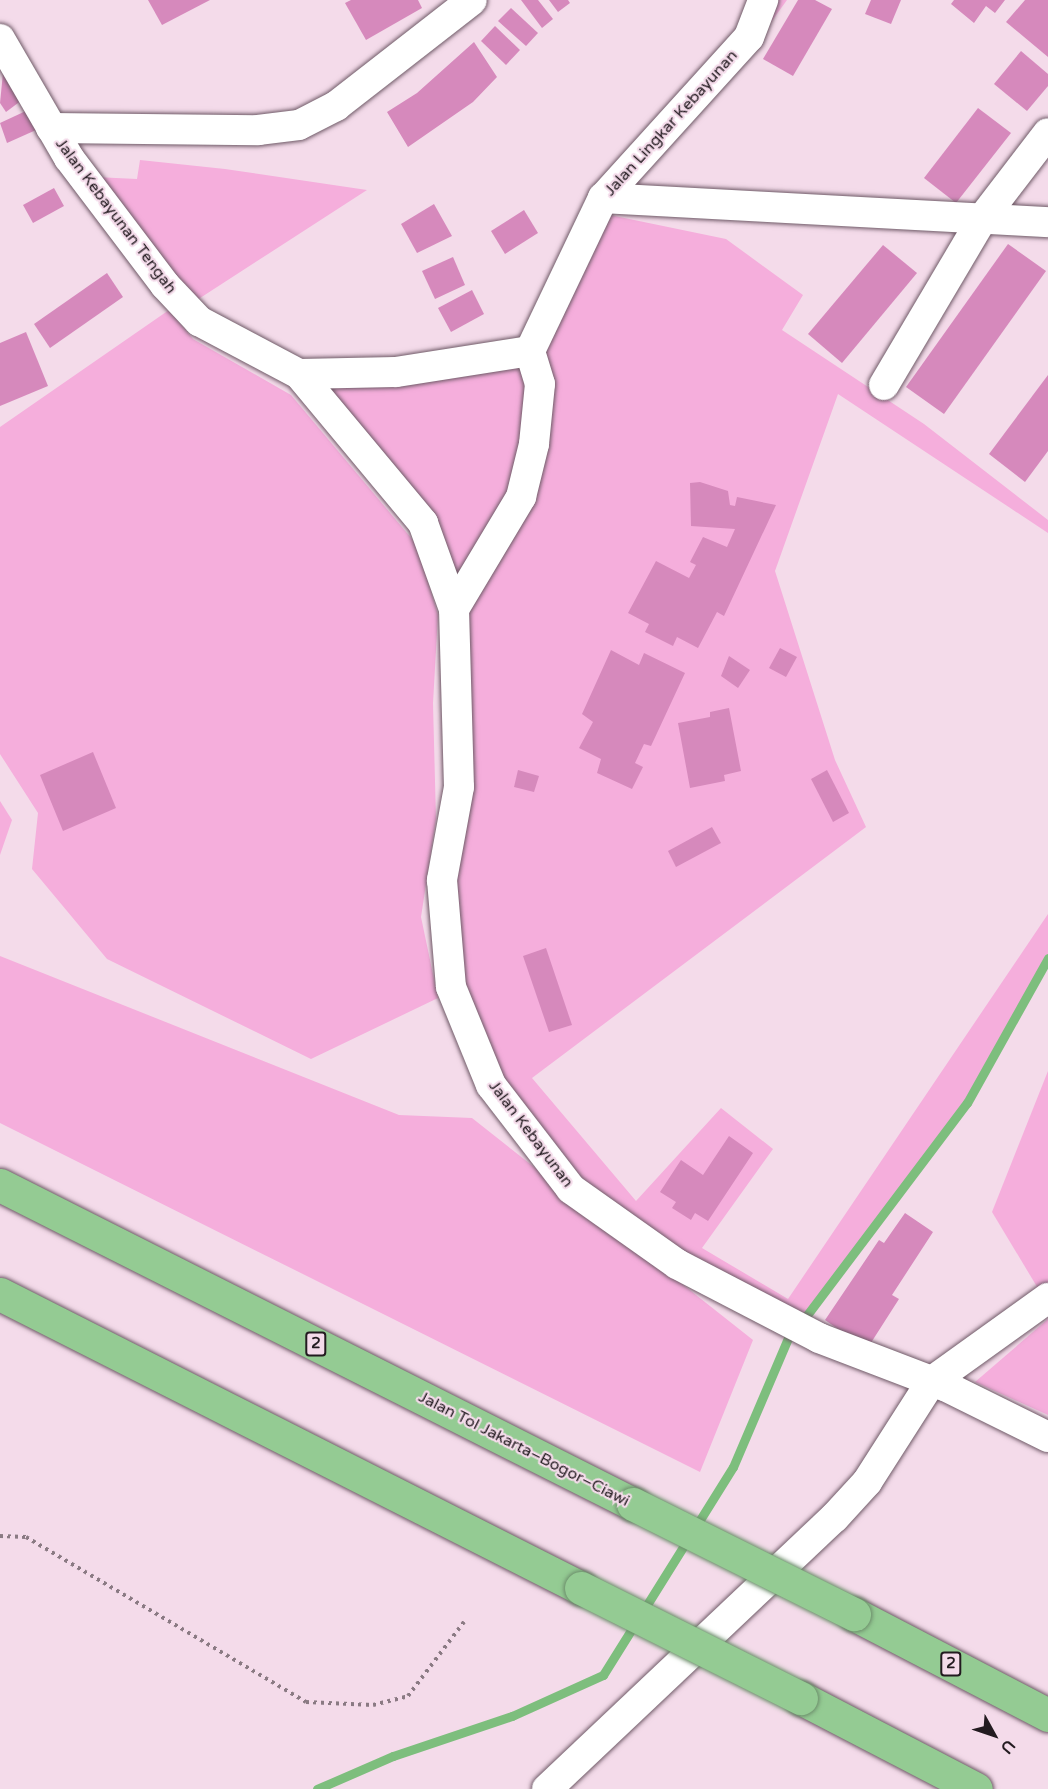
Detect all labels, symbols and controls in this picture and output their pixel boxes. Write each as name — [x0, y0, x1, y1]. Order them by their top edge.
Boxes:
street label: Jalan Lingkar Kebayunan — [600, 46, 742, 200]
street label: Jalan Kebayunan Tengah — [51, 135, 181, 297]
street label: Jalan Kebayunan — [485, 1077, 577, 1191]
road number: 2 — [304, 1332, 328, 1356]
street label: Jalan Tol Jakarta–Bogor–Ciawi — [415, 1387, 633, 1511]
road number: 2 — [939, 1652, 963, 1676]
north arrow — [964, 1705, 1024, 1765]
text: U — [996, 1735, 1019, 1758]

